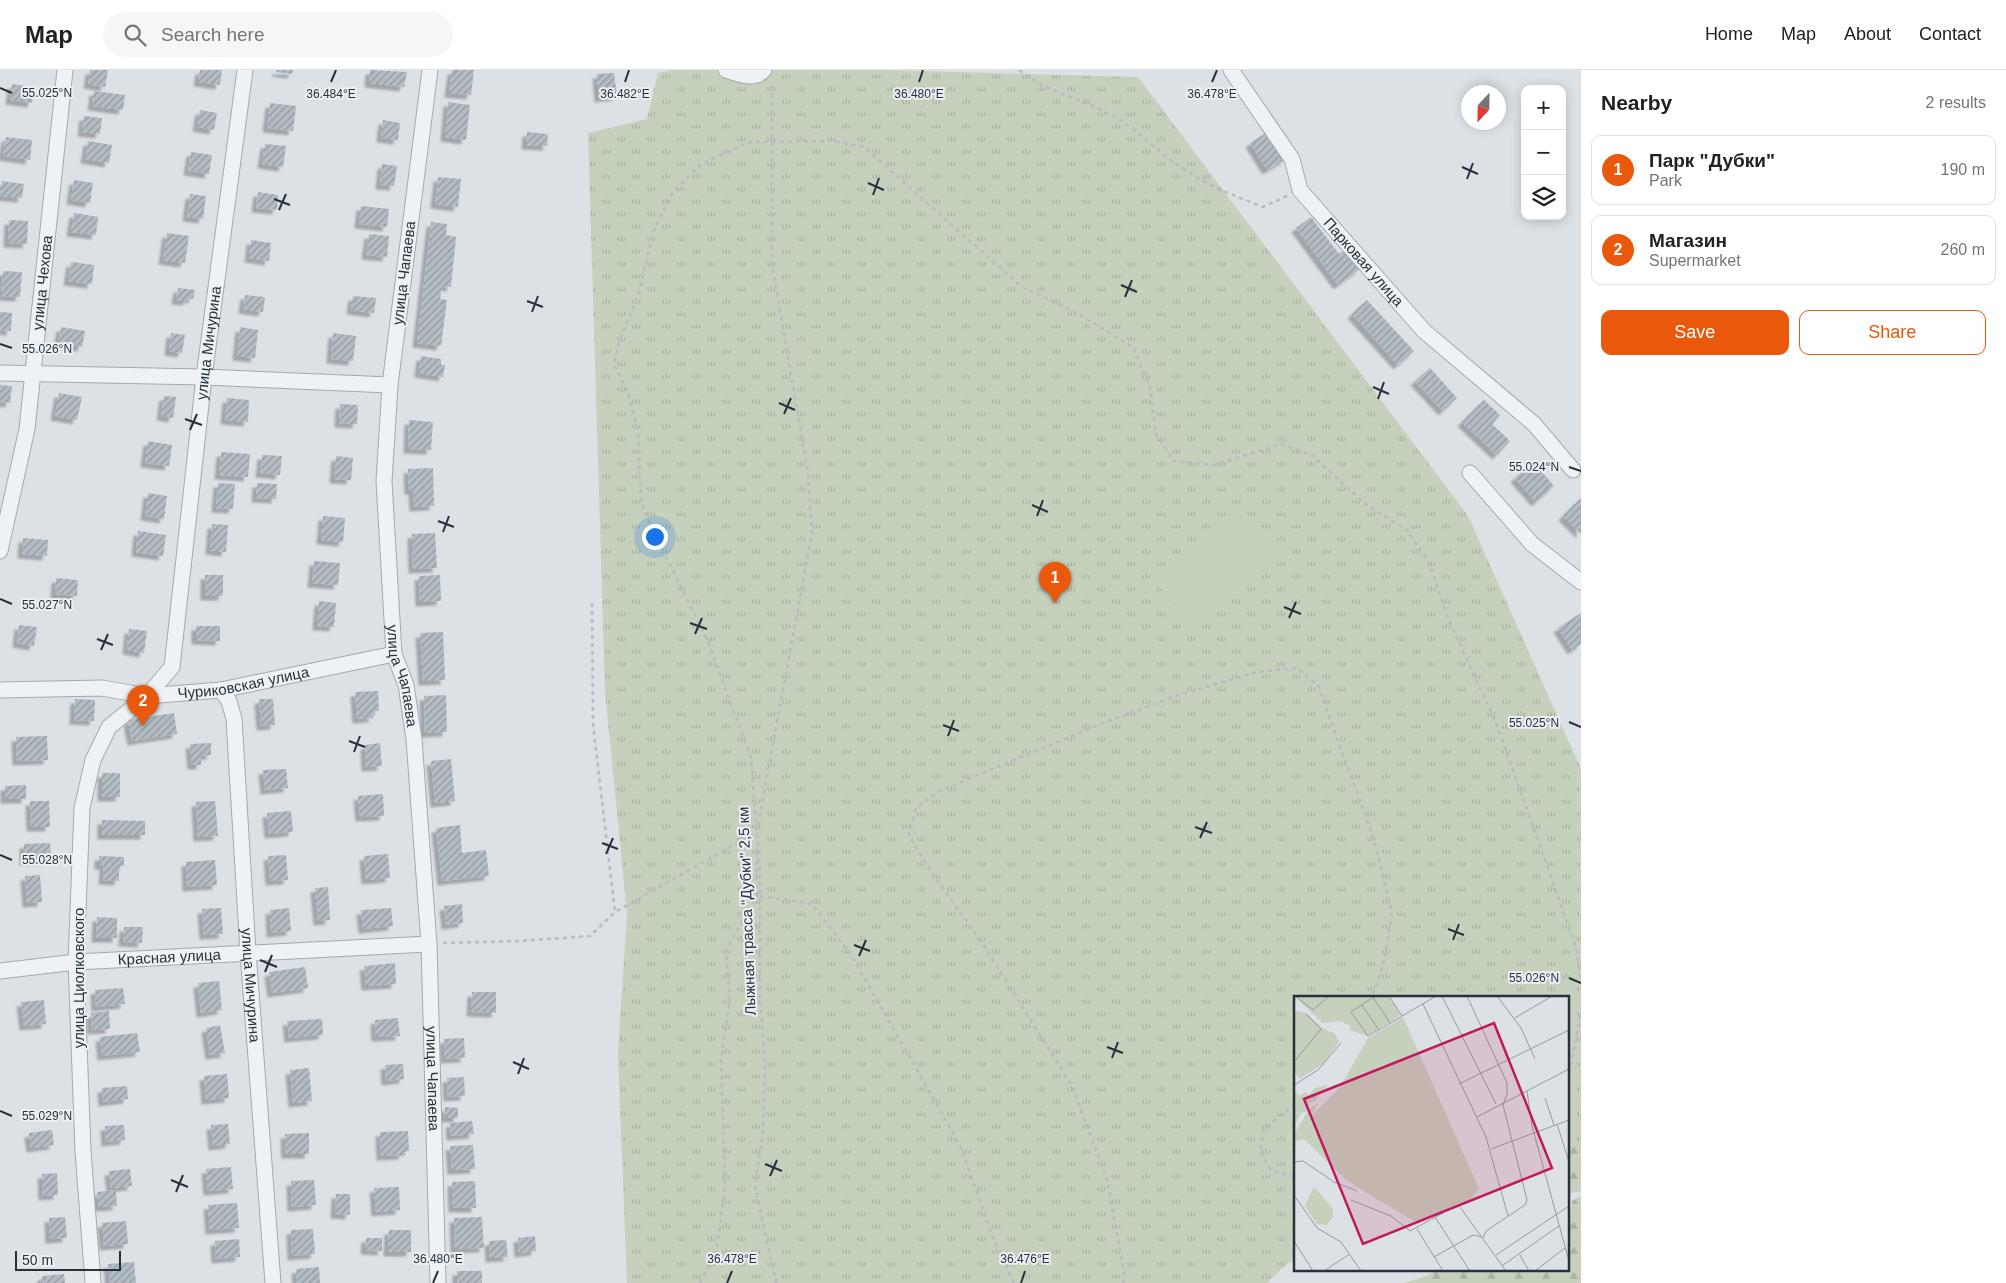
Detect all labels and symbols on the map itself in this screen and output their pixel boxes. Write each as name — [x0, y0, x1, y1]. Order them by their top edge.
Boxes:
north arrow — [1461, 85, 1506, 130]
text: 55.025°N — [22, 86, 72, 100]
text: 36.484°E — [306, 87, 356, 101]
text: 36.482°E — [600, 87, 650, 101]
text: 36.480°E — [894, 87, 944, 101]
text: 36.478°E — [1187, 87, 1237, 101]
street label: Парковая улица — [1320, 214, 1408, 310]
street label: улица Чапаева — [389, 219, 418, 326]
street label: улица Чехова — [29, 234, 56, 331]
street label: улица Мичурина — [193, 284, 224, 401]
text: 55.026°N — [22, 342, 72, 356]
text: 55.024°N — [1509, 460, 1559, 474]
your location — [642, 524, 668, 550]
pin: 1 — [1039, 562, 1071, 603]
text: 55.027°N — [22, 598, 72, 612]
street label: улица Чапаева — [384, 624, 421, 728]
street label: Чуриковская улица — [177, 663, 311, 701]
pin: 2 — [127, 685, 159, 726]
text: 55.025°N — [1509, 716, 1559, 730]
street label: Лыжная трасса "Дубки" 2,5 км — [734, 806, 759, 1016]
text: 55.028°N — [22, 853, 72, 867]
street label: улица Циолковского — [70, 908, 87, 1048]
street label: улица Мичурина — [239, 927, 264, 1044]
street label: Красная улица — [117, 946, 222, 968]
text: 55.026°N — [1509, 971, 1559, 985]
inset map — [1294, 996, 1568, 1270]
street label: улица Чапаева — [423, 1026, 443, 1132]
text: 55.029°N — [22, 1109, 72, 1123]
scale bar — [15, 1248, 121, 1271]
text: 36.480°E — [413, 1252, 463, 1266]
text: 36.478°E — [707, 1252, 757, 1266]
text: 36.476°E — [1000, 1252, 1050, 1266]

